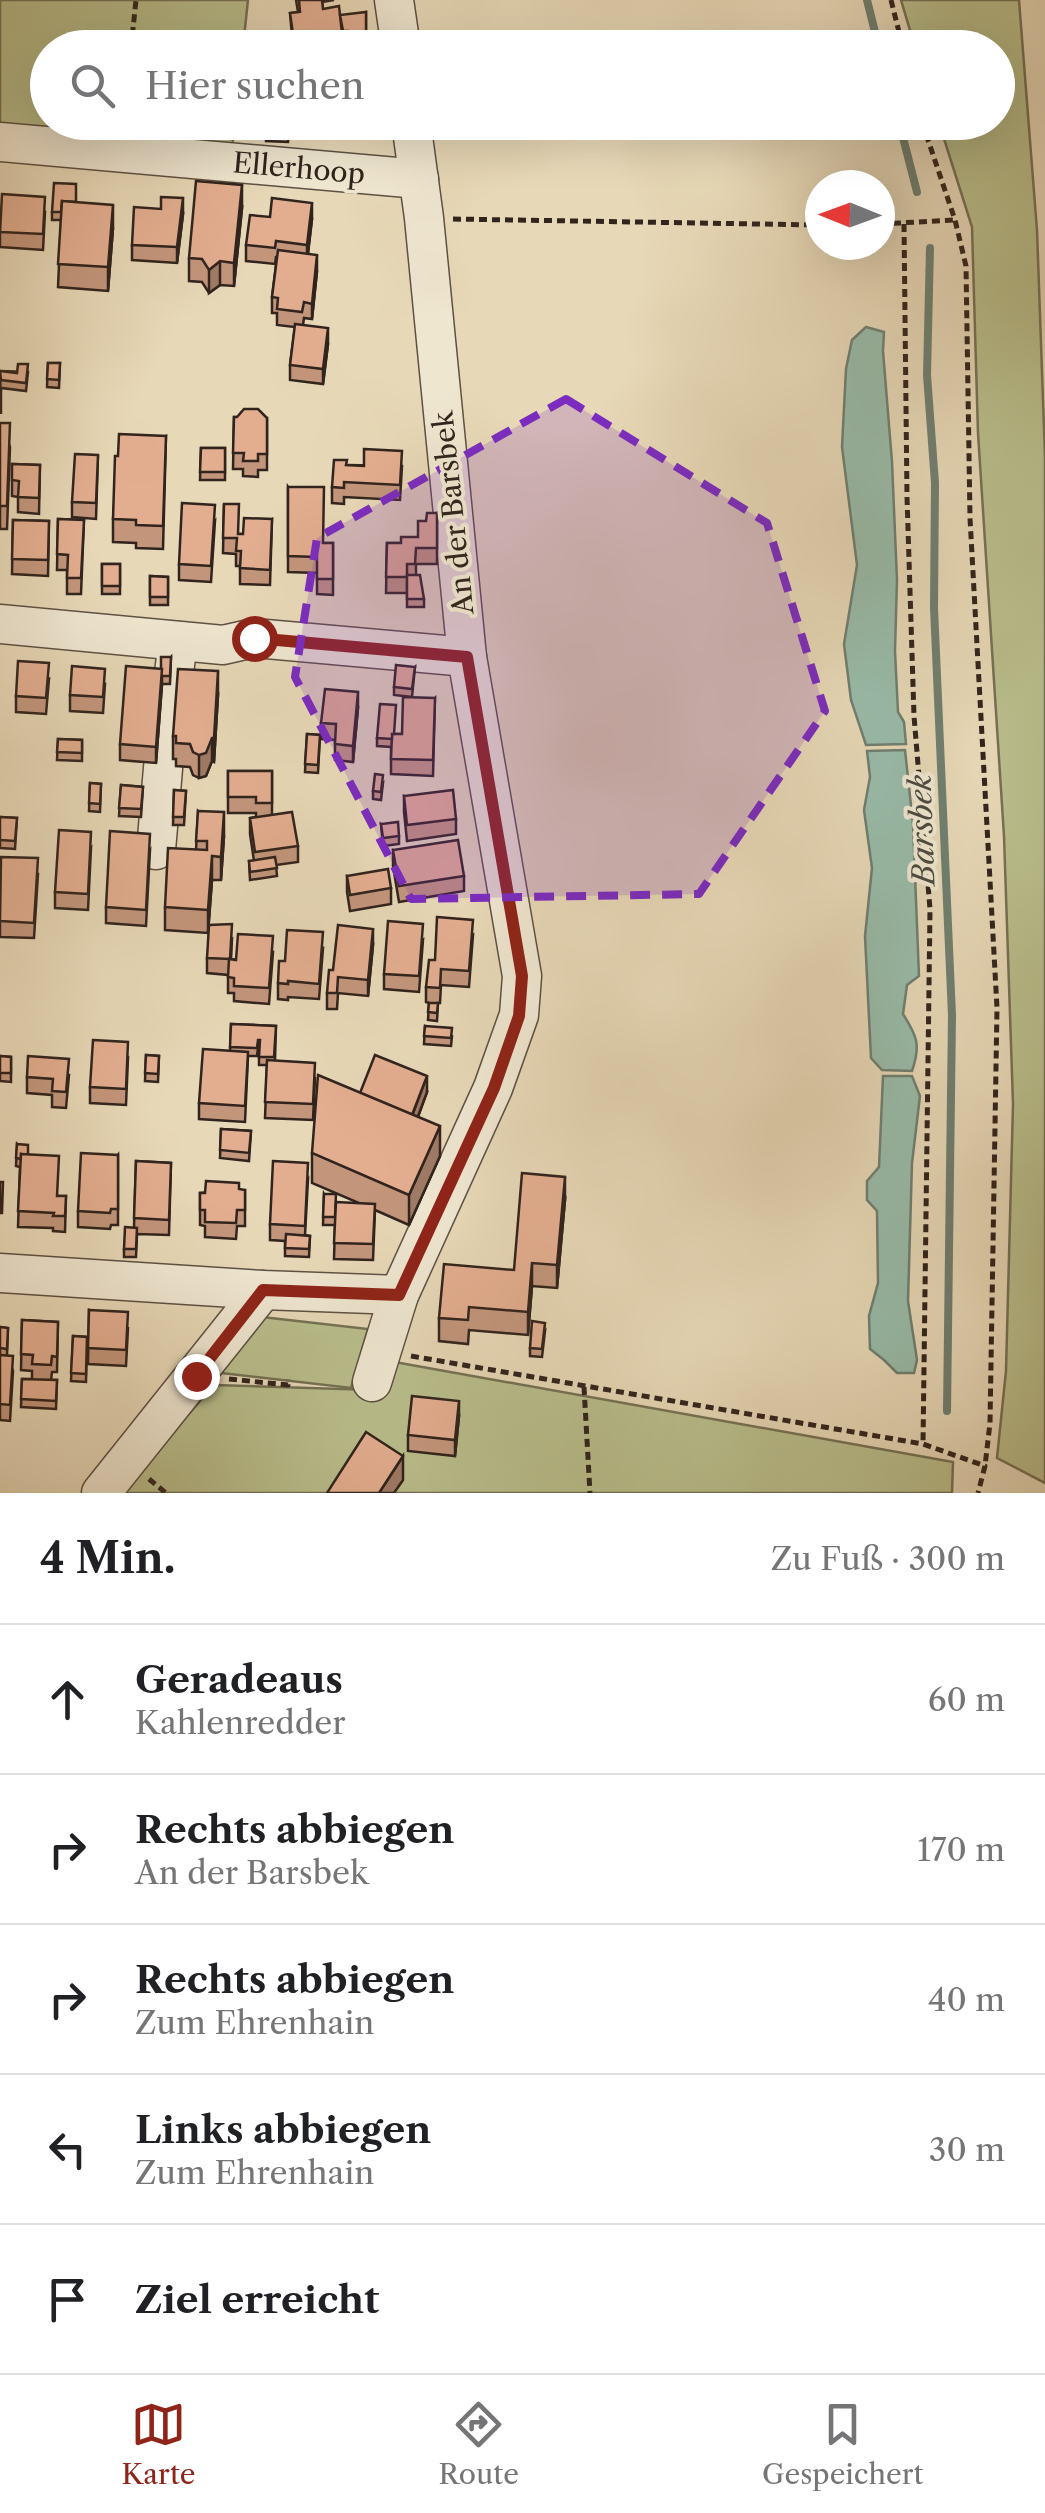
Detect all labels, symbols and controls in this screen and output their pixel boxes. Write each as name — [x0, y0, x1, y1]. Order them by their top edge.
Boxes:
search box — [30, 30, 1015, 140]
icon: search — [65, 58, 120, 113]
text: Hier suchen — [145, 62, 365, 109]
street label: Ellerhoop — [232, 145, 366, 191]
north arrow — [805, 170, 895, 260]
street label: An der Barsbek — [425, 408, 481, 617]
route start — [232, 616, 278, 662]
water label: Barsbek — [902, 774, 942, 888]
route end — [174, 1354, 220, 1400]
text: 4 Min. — [40, 1532, 175, 1584]
text: Zu Fuß · 300 m — [771, 1539, 1005, 1578]
text: Geradeaus — [135, 1656, 343, 1703]
icon: ahead — [40, 1672, 95, 1727]
text: 60 m — [928, 1680, 1005, 1719]
text: Kahlenredder — [135, 1703, 346, 1742]
text: Rechts abbiegen — [135, 1806, 454, 1853]
icon: right — [40, 1822, 95, 1877]
text: 170 m — [917, 1830, 1005, 1869]
text: An der Barsbek — [135, 1853, 368, 1892]
text: Rechts abbiegen — [135, 1956, 454, 2003]
icon: right — [40, 1972, 95, 2027]
text: 40 m — [928, 1980, 1005, 2019]
text: Zum Ehrenhain — [135, 2003, 374, 2042]
text: Links abbiegen — [135, 2106, 431, 2153]
icon: left — [40, 2122, 95, 2177]
text: 30 m — [929, 2130, 1005, 2169]
text: Zum Ehrenhain — [135, 2153, 374, 2192]
icon: arrive — [40, 2272, 95, 2327]
text: Ziel erreicht — [135, 2276, 379, 2323]
tab: Karte — [122, 2397, 195, 2491]
tab: Route — [439, 2397, 519, 2491]
tab: Gespeichert — [762, 2397, 923, 2491]

